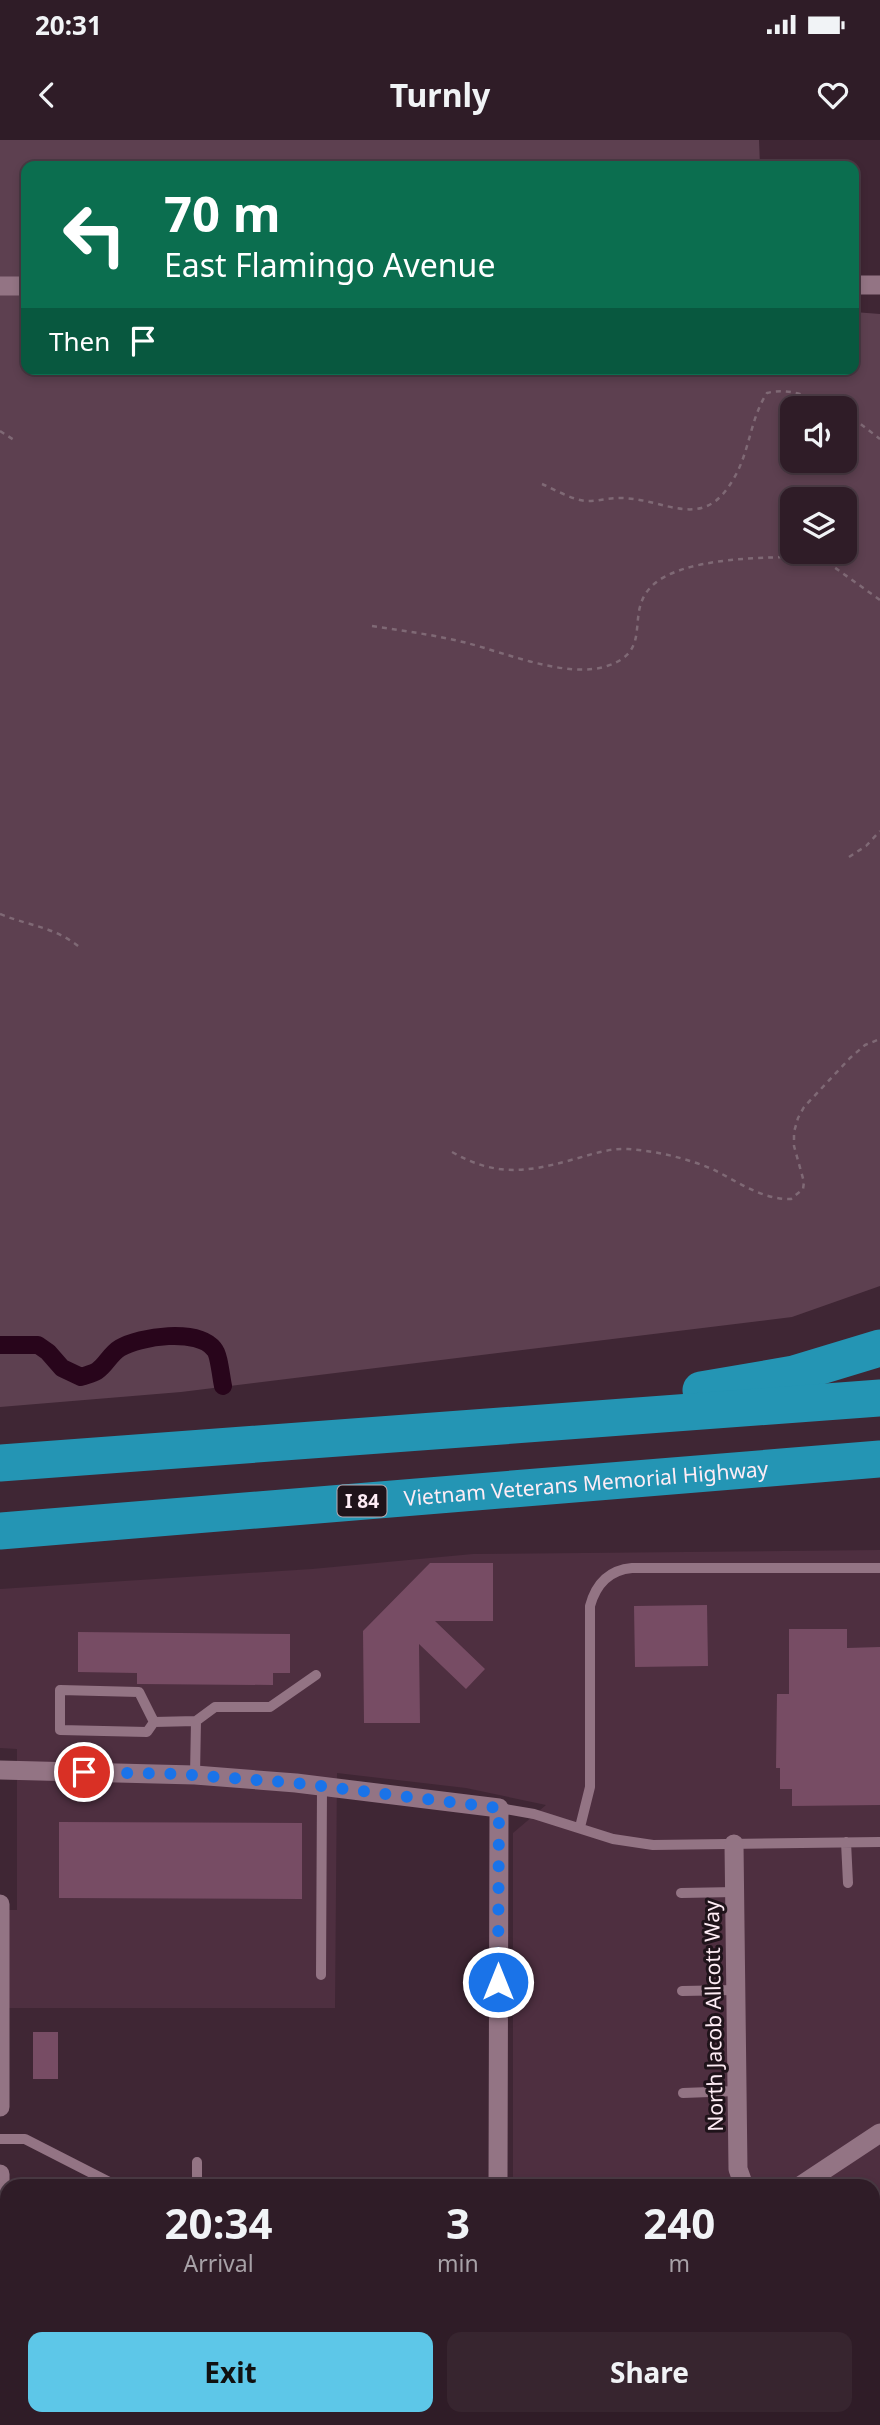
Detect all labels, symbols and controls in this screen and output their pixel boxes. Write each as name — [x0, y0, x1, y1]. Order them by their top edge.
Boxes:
text: 20:31 — [35, 7, 102, 43]
text: Turnly — [390, 73, 490, 116]
icon: back — [28, 76, 66, 114]
icon: heart — [814, 76, 852, 114]
text: 70 m — [164, 180, 281, 246]
icon: left — [49, 189, 140, 280]
text: East Flamingo Avenue — [164, 243, 495, 286]
icon: arrive — [124, 322, 162, 360]
text: Then — [49, 323, 110, 359]
map controls — [780, 396, 857, 564]
button: sound — [780, 396, 857, 473]
button: layers — [780, 487, 857, 564]
street label: Vietnam Veterans Memorial Highway — [403, 1454, 770, 1512]
road number: I 84 — [338, 1485, 386, 1516]
pin — [54, 1742, 114, 1802]
icon: arrive — [65, 1753, 103, 1791]
street label: North Jacob Allcott Way — [697, 1900, 729, 2132]
position arrow — [461, 1945, 535, 2019]
text: 20:34 — [165, 2194, 272, 2251]
text: 3 — [446, 2194, 470, 2251]
text: 240 — [643, 2194, 715, 2251]
text: Arrival — [183, 2247, 254, 2279]
text: min — [437, 2247, 479, 2279]
text: m — [669, 2247, 690, 2279]
button: Exit — [28, 2332, 433, 2412]
button: Share — [447, 2332, 852, 2412]

